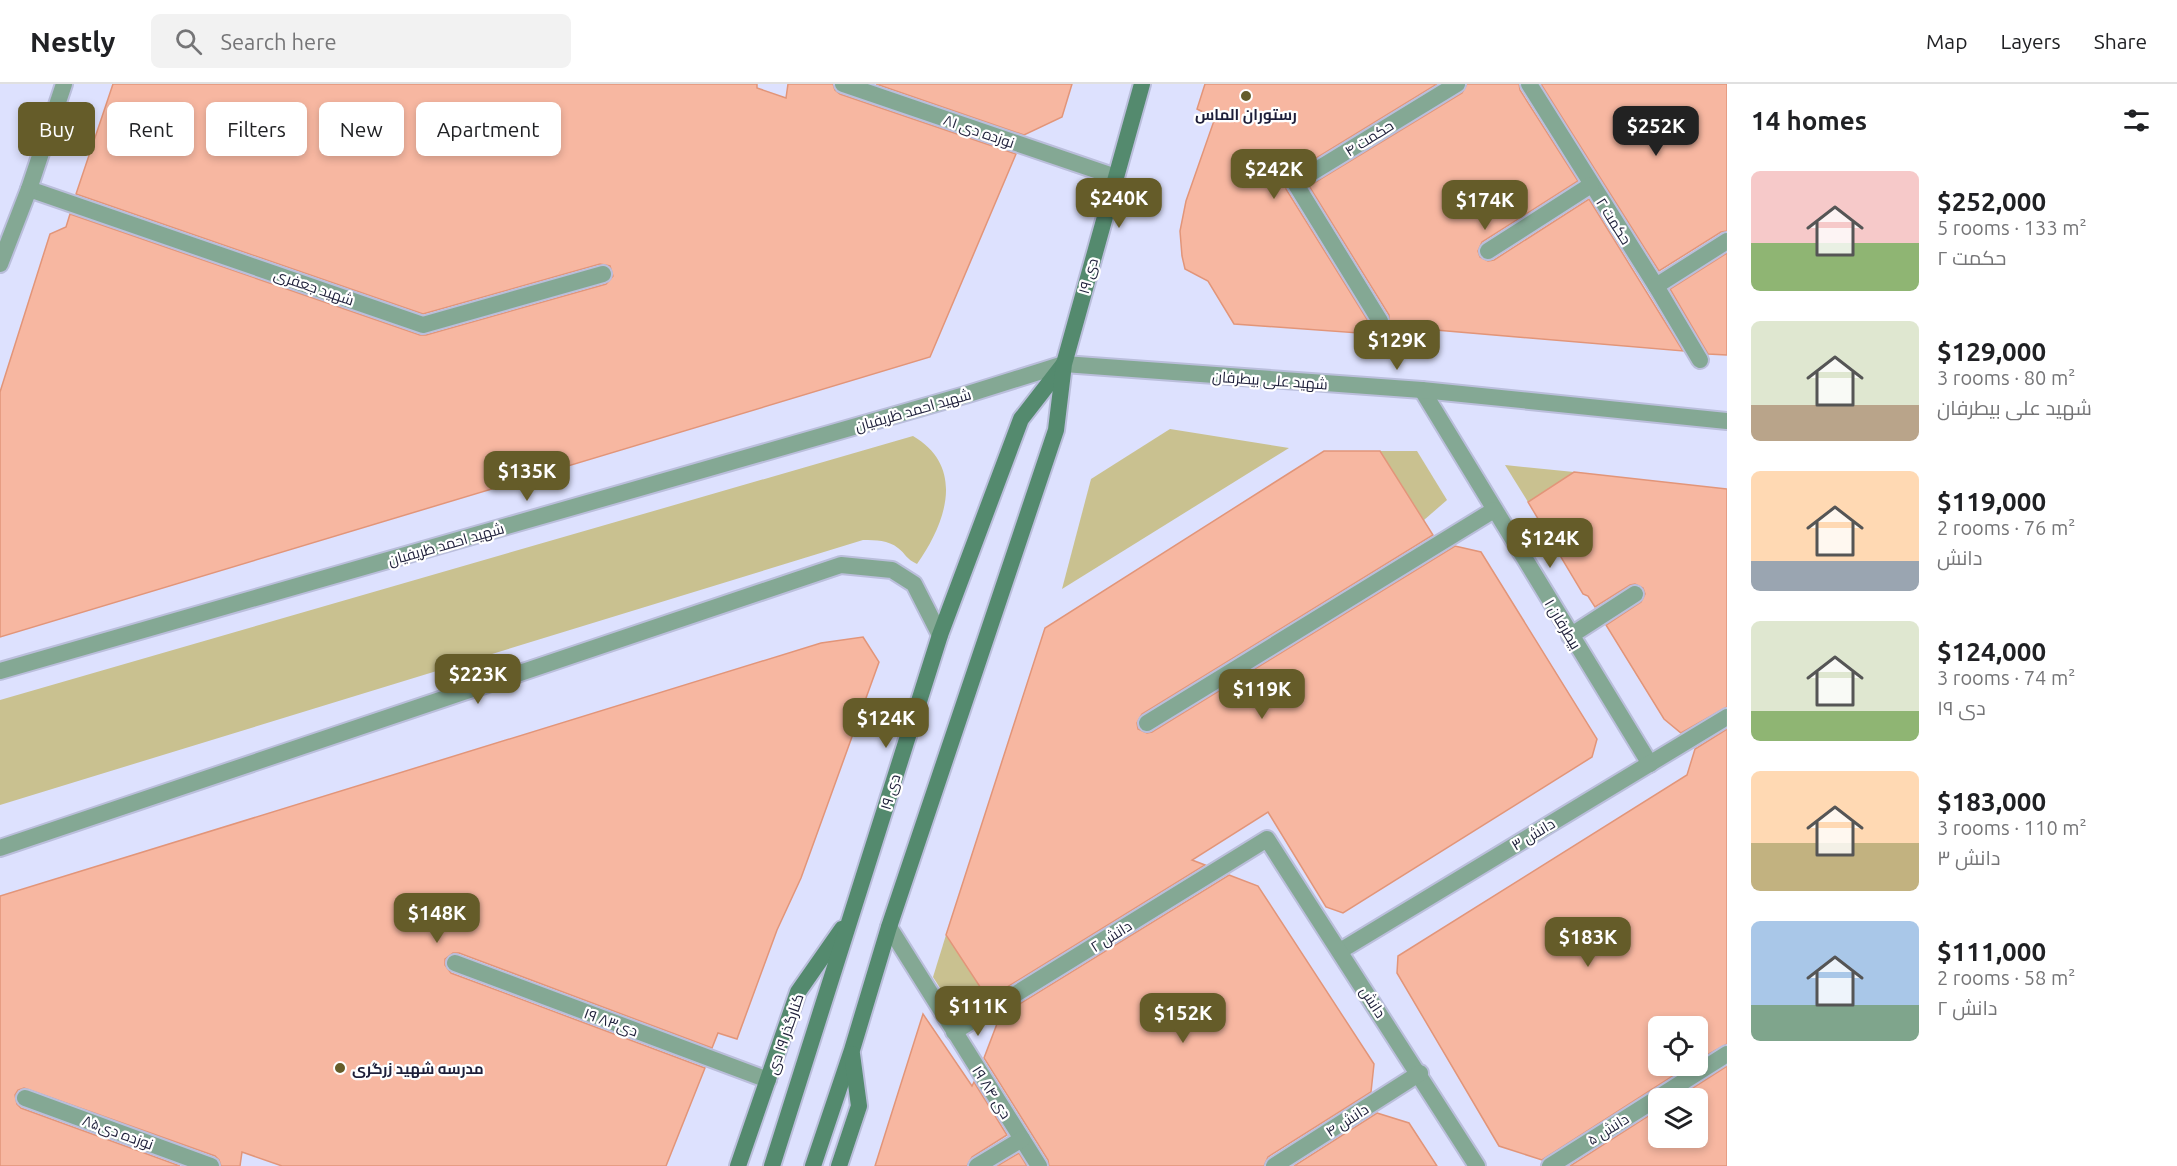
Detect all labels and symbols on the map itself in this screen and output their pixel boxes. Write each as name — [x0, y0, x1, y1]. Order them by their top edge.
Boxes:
marker: رستوران الماس — [1239, 89, 1253, 103]
place label: رستوران الماس — [1195, 106, 1297, 124]
pin: $252K — [1614, 106, 1698, 157]
street label: نوزده دی ۸۱ — [941, 111, 1017, 153]
street label: حکمت ۴ — [1342, 116, 1396, 160]
pin: $242K — [1232, 149, 1316, 200]
pin: $240K — [1077, 178, 1161, 229]
pin: $174K — [1443, 180, 1527, 231]
street label: حکمت ۲ — [1593, 194, 1635, 248]
street label: ۱۹ دی — [1075, 256, 1103, 296]
street label: شهید جعفری — [271, 265, 356, 311]
pin: $129K — [1355, 320, 1439, 371]
street label: شهید علی بیطرفان — [1211, 367, 1328, 395]
street label: شهید احمد ظریفیان — [853, 385, 974, 437]
pin: $135K — [485, 451, 569, 502]
pin: $124K — [1508, 518, 1592, 569]
street label: شهید احمد ظریفیان — [386, 519, 507, 571]
street label: بیطرفان ۱ — [1540, 596, 1585, 653]
pin: $223K — [436, 654, 520, 705]
pin: $119K — [1220, 669, 1304, 720]
pin: $124K — [844, 698, 928, 749]
street label: ۱۹ دی — [877, 772, 905, 813]
street label: دانش ۳ — [1508, 814, 1559, 855]
pin: $148K — [395, 893, 479, 944]
street label: ۲ دانش — [1087, 917, 1136, 957]
pin: $183K — [1546, 917, 1630, 968]
street label: دانش — [1355, 983, 1389, 1022]
pin: $111K — [936, 986, 1020, 1037]
street label: کنارگذر ۱۹ دی — [763, 991, 809, 1077]
pin: $152K — [1141, 993, 1225, 1044]
street label: ۱۹ دی۸۳ — [581, 1004, 640, 1041]
place label: مدرسه شهید زرگری — [352, 1060, 484, 1078]
marker: مدرسه شهید زرگری — [333, 1061, 347, 1075]
street label: ۱۹ دی ۸۴ — [967, 1062, 1015, 1123]
street label: دانش ۴ — [1322, 1100, 1373, 1142]
street label: دانش ۵ — [1584, 1110, 1633, 1150]
street label: نوزده دی۸۵ — [79, 1111, 156, 1155]

